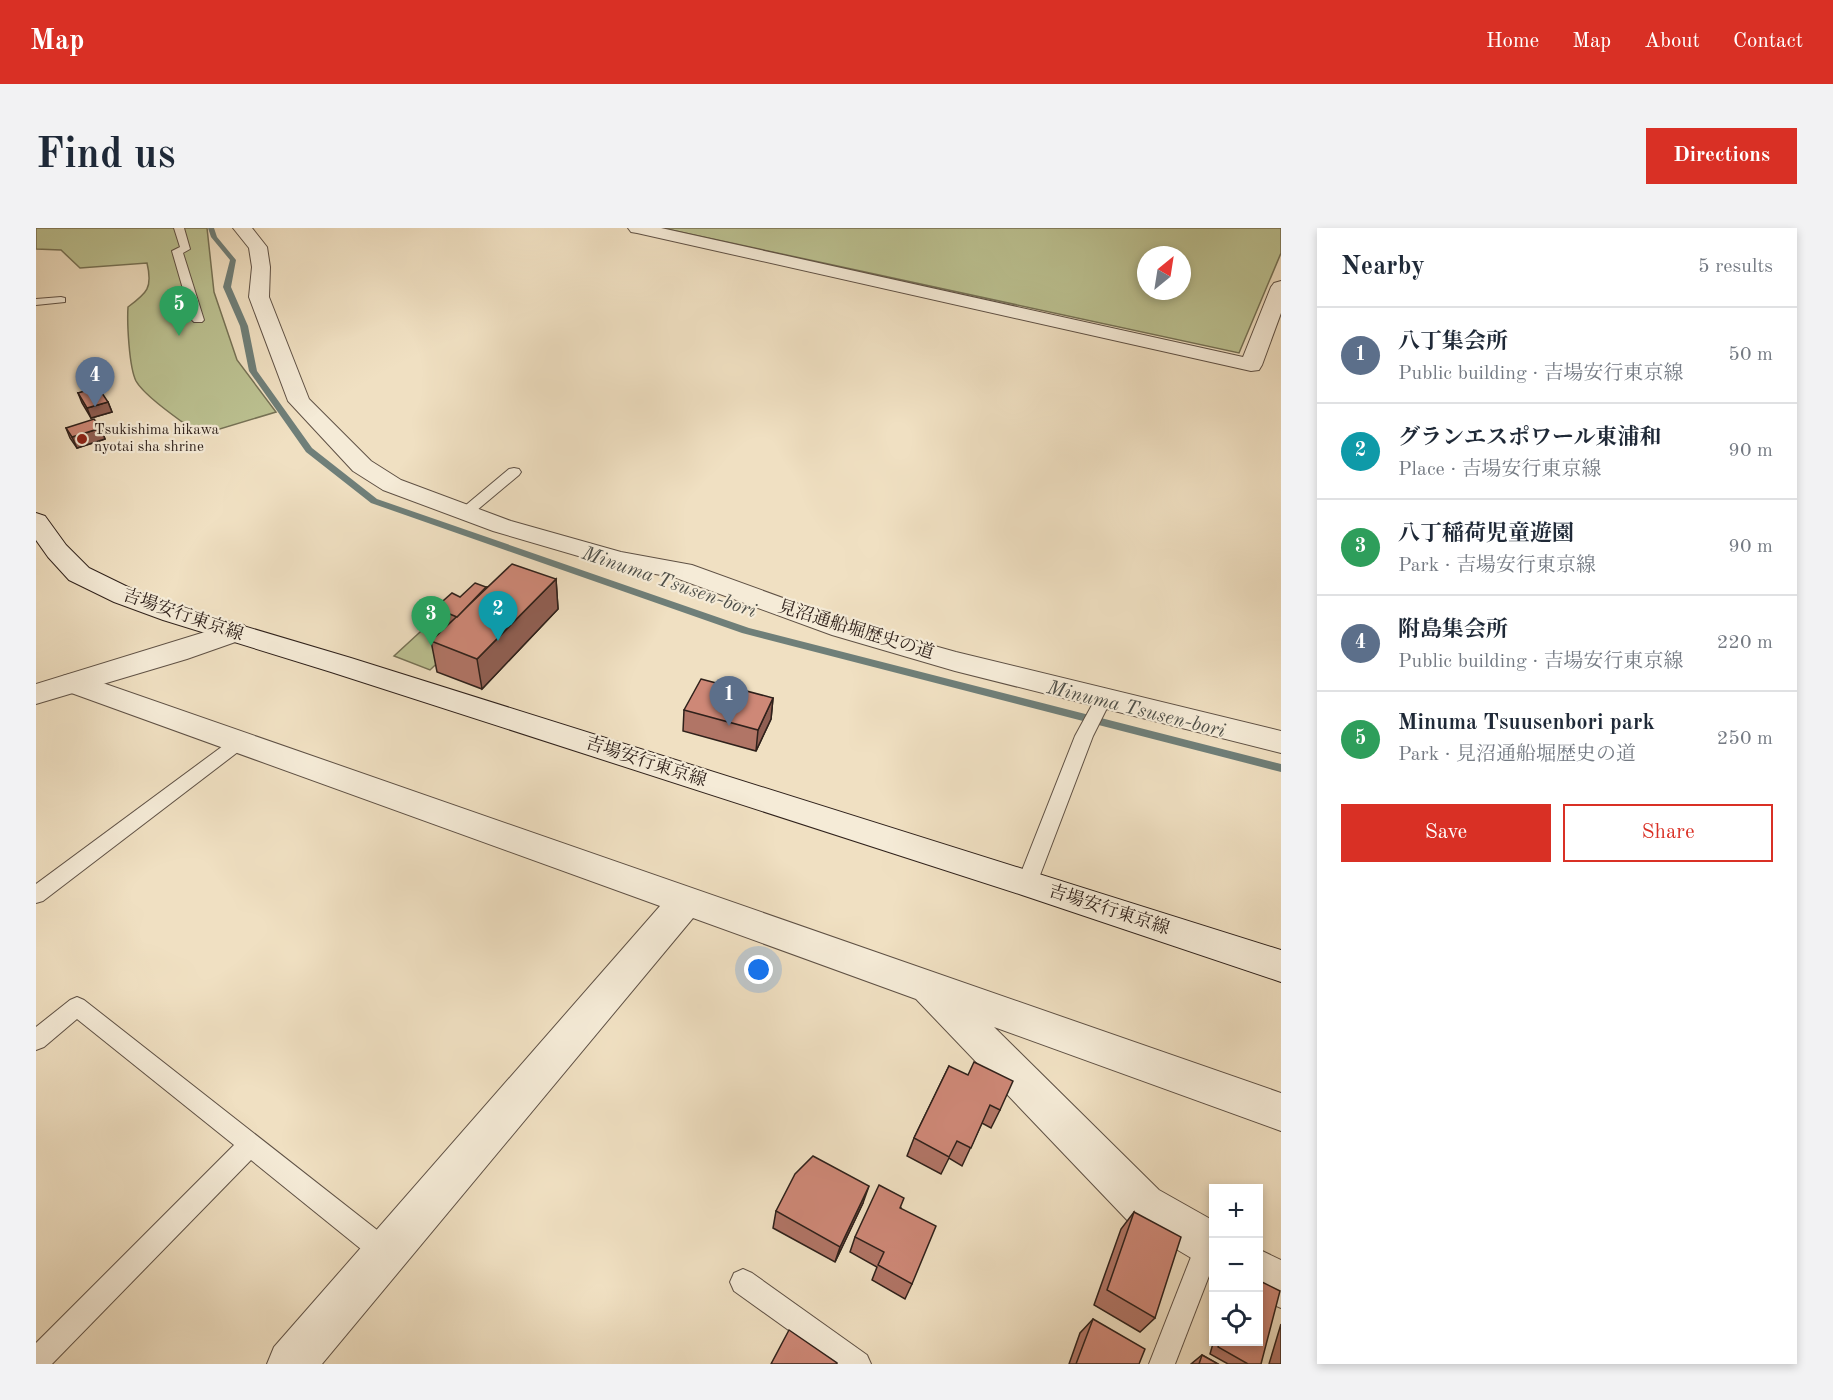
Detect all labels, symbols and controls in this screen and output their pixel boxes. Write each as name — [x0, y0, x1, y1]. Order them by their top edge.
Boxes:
text: Map — [30, 28, 84, 56]
text: Home — [1486, 31, 1539, 52]
text: Map — [1572, 31, 1611, 52]
text: About — [1644, 31, 1700, 52]
text: Contact — [1733, 31, 1803, 52]
button: Directions — [1646, 128, 1797, 184]
text: Find us — [36, 135, 175, 177]
north arrow — [1137, 246, 1191, 300]
text: Nearby — [1341, 254, 1425, 280]
text: 5 results — [1698, 257, 1773, 277]
pin: 5 — [160, 286, 198, 336]
text: 八丁集会所 — [1398, 331, 1508, 353]
text: 1 — [1355, 345, 1366, 365]
text: 50 m — [1728, 345, 1773, 365]
pin: 4 — [76, 358, 114, 407]
text: Public building · 吉場安行東京線 — [1398, 364, 1684, 384]
place label: Tsukishima hikawa nyotai sha shrine — [94, 423, 220, 455]
text: グランエスポワール東浦和 — [1398, 427, 1662, 449]
marker: Tsukishima hikawa nyotai sha shrine — [75, 432, 89, 446]
text: 2 — [1355, 441, 1366, 461]
text: 90 m — [1728, 441, 1773, 461]
text: Place · 吉場安行東京線 — [1398, 460, 1602, 480]
text: 八丁稲荷児童遊園 — [1398, 523, 1574, 545]
text: 3 — [1355, 537, 1366, 557]
text: 90 m — [1728, 537, 1773, 557]
water label: Minuma Tsusen-bori — [578, 543, 759, 622]
text: Park · 吉場安行東京線 — [1398, 556, 1596, 576]
street label: 吉場安行東京線 — [121, 584, 246, 644]
pin: 2 — [478, 592, 518, 641]
pin: 3 — [412, 596, 450, 646]
street label: 見沼通船堀歴史の道 — [776, 596, 937, 662]
text: 附島集会所 — [1398, 619, 1508, 641]
text: 4 — [1355, 633, 1366, 653]
text: 220 m — [1717, 633, 1773, 653]
text: Public building · 吉場安行東京線 — [1398, 652, 1684, 672]
pin: 1 — [710, 676, 748, 726]
water label: Minuma Tsusen-bori — [1044, 678, 1228, 742]
text: Minuma Tsuusenbori park — [1398, 712, 1655, 734]
text: 5 — [1355, 729, 1366, 749]
text: 250 m — [1717, 729, 1773, 749]
street label: 吉場安行東京線 — [583, 732, 709, 790]
text: Park · 見沼通船堀歴史の道 — [1398, 745, 1636, 765]
button: Save — [1341, 804, 1551, 862]
button: Share — [1563, 804, 1773, 862]
street label: 吉場安行東京線 — [1046, 880, 1172, 938]
your location — [744, 955, 773, 984]
map controls — [1209, 1184, 1263, 1346]
button: + — [1209, 1184, 1263, 1238]
button: − — [1209, 1238, 1263, 1292]
button: locate — [1209, 1292, 1263, 1346]

